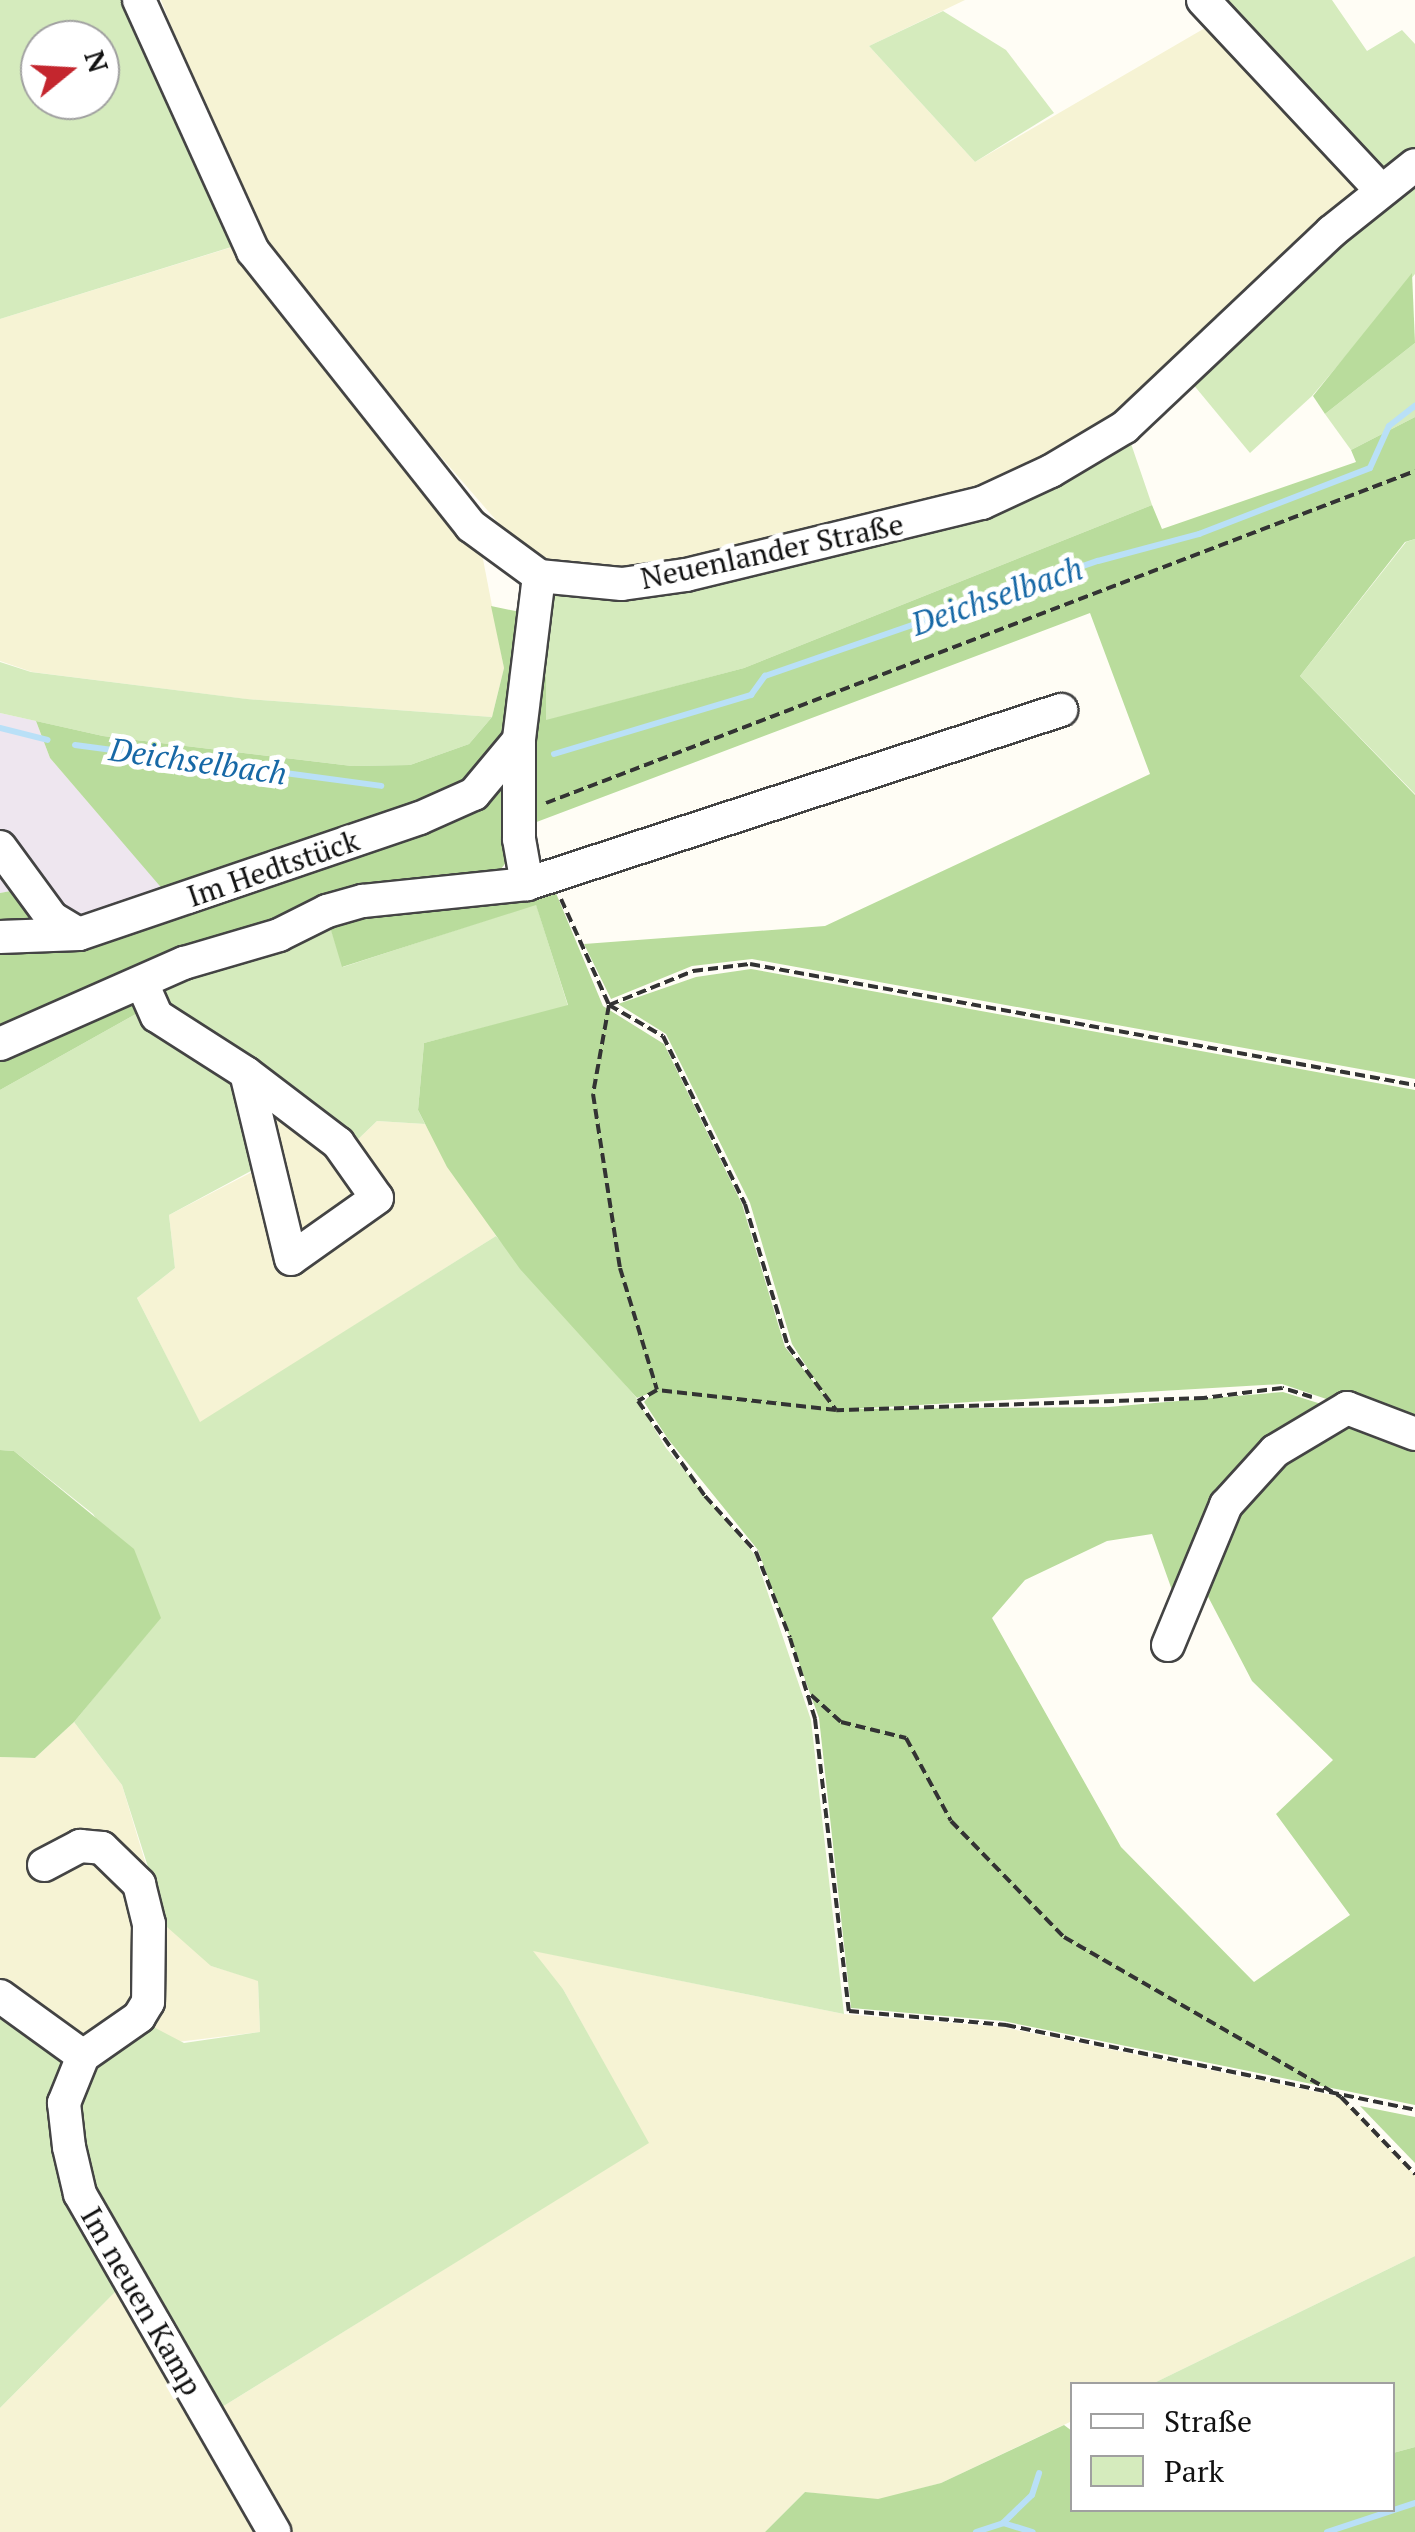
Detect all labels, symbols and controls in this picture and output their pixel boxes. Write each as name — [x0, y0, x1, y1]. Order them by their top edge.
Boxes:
north arrow — [20, 20, 120, 120]
text: N — [76, 45, 118, 77]
street label: Neuenlander Straße — [637, 506, 907, 596]
water label: Deichselbach — [906, 549, 1088, 643]
water label: Deichselbach — [107, 730, 289, 792]
street label: Im Hedtstück — [182, 822, 364, 914]
street label: Im neuen Kamp — [74, 2200, 210, 2402]
legend — [1070, 2382, 1395, 2512]
text: Straße — [1164, 2401, 1252, 2441]
text: Park — [1164, 2451, 1224, 2491]

